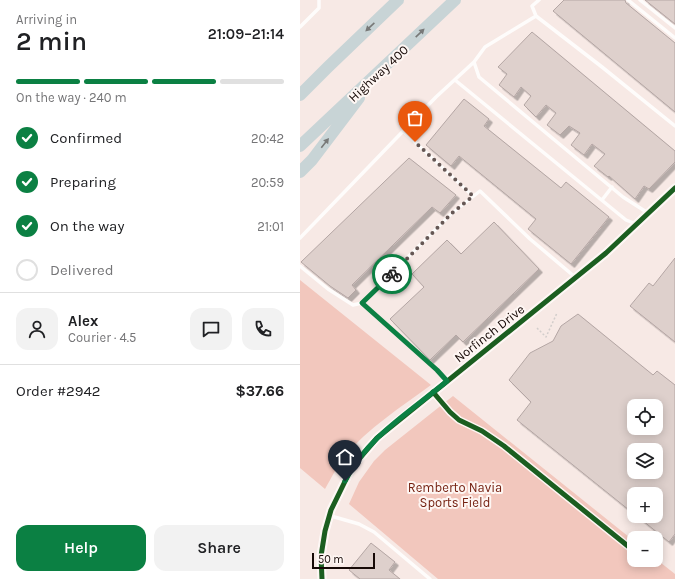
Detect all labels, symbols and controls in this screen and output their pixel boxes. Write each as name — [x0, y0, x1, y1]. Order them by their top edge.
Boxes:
text: Arriving in — [16, 12, 77, 27]
one-way arrow — [365, 22, 375, 32]
text: 21:09–21:14 — [208, 25, 284, 43]
text: 2 min — [16, 26, 87, 57]
one-way arrow — [415, 29, 425, 38]
street label: Highway 400 — [345, 42, 412, 105]
text: On the way · 240 m — [16, 90, 127, 105]
pin — [398, 101, 432, 142]
icon: bag — [404, 107, 426, 129]
icon: check — [16, 127, 38, 149]
text: Confirmed — [50, 129, 122, 147]
text: 20:42 — [251, 131, 284, 146]
one-way arrow — [321, 137, 329, 148]
icon: check — [16, 171, 38, 193]
text: Preparing — [50, 173, 116, 191]
text: 20:59 — [251, 175, 284, 190]
icon: check — [16, 215, 38, 237]
text: On the way — [50, 217, 124, 235]
text: 21:01 — [257, 219, 284, 234]
courier — [372, 254, 412, 294]
text: Delivered — [50, 261, 114, 279]
icon: bike — [381, 263, 403, 285]
street label: Norfinch Drive — [451, 301, 528, 365]
button: person — [16, 308, 58, 350]
button: chat — [190, 308, 232, 350]
button: phone — [242, 308, 284, 350]
text: Alex — [68, 312, 98, 330]
text: Courier · 4.5 — [68, 330, 136, 345]
text: Order #2942 — [16, 382, 101, 400]
text: $37.66 — [235, 382, 284, 400]
map controls — [627, 399, 663, 567]
button: locate — [627, 399, 663, 435]
pin — [328, 440, 362, 481]
button: layers — [627, 443, 663, 479]
icon: home — [334, 446, 356, 468]
park label: Remberto Navia Sports Field — [408, 480, 502, 510]
button: + — [627, 487, 663, 523]
button: Help — [16, 525, 146, 571]
button: Share — [154, 525, 284, 571]
button: − — [627, 531, 663, 567]
scale bar — [312, 551, 375, 570]
text: 50 m — [318, 553, 344, 566]

